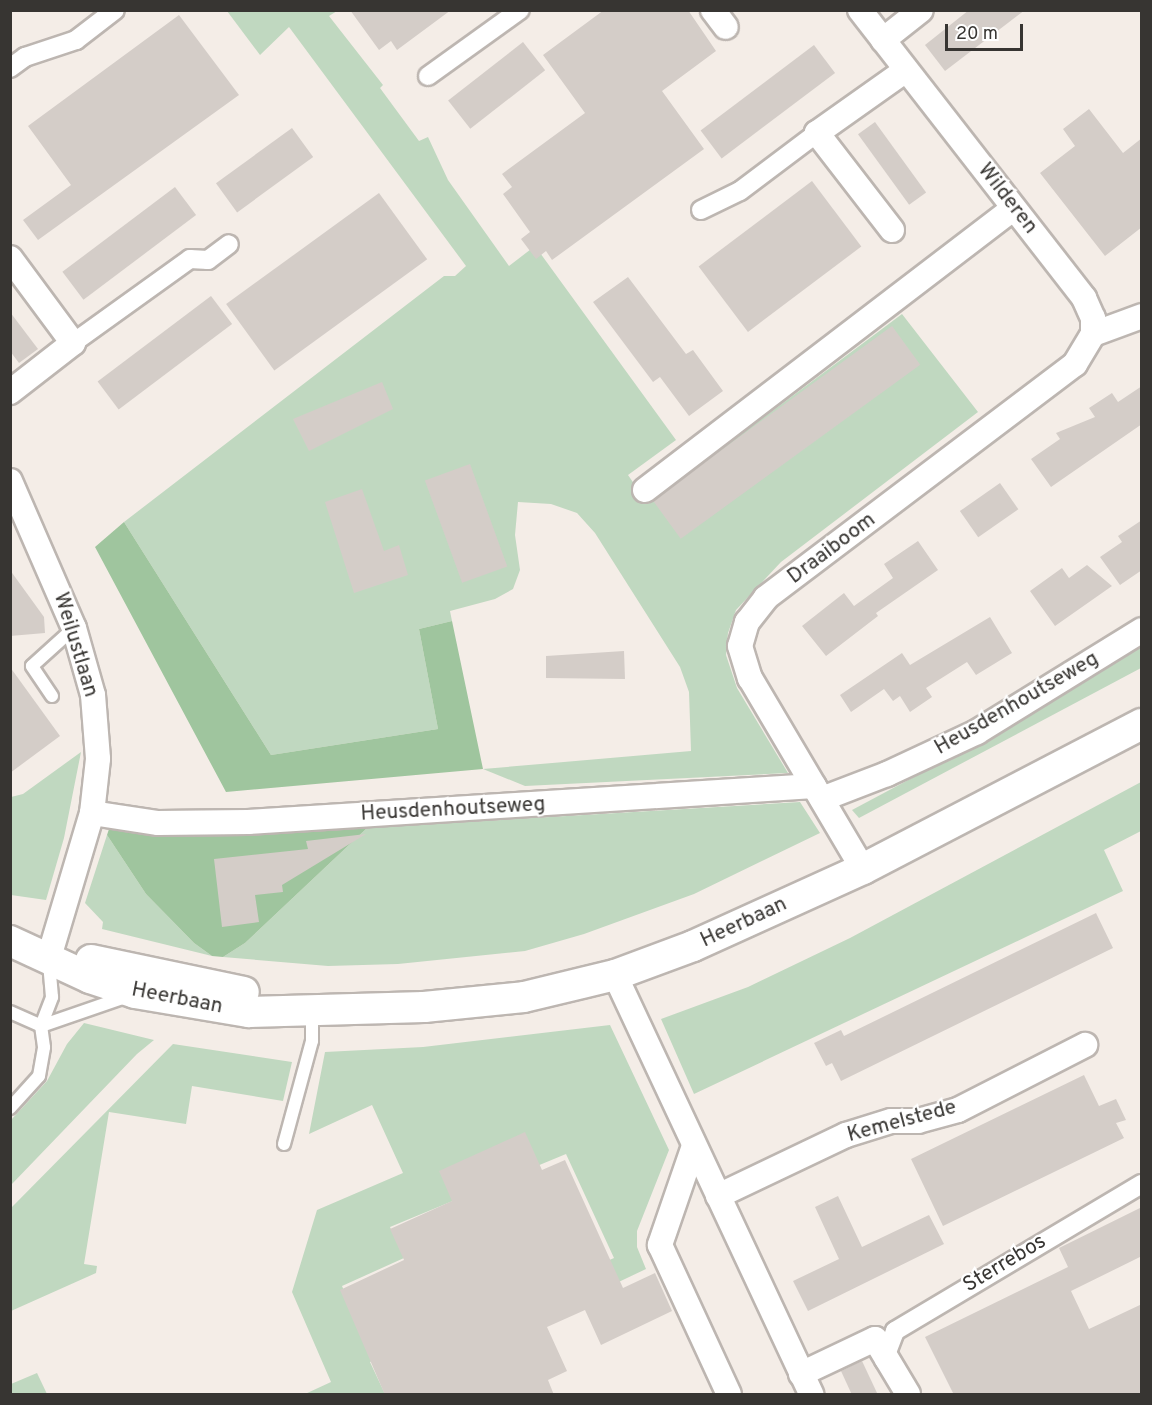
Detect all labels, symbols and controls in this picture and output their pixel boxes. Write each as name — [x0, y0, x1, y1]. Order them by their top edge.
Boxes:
scale bar — [948, 12, 1026, 50]
text: 20 m — [956, 23, 998, 46]
street label: Wilderen — [972, 159, 1042, 239]
street label: Draaiboom — [783, 508, 881, 590]
street label: Weilustlaan — [47, 590, 103, 700]
street label: Heusdenhoutseweg — [931, 647, 1103, 761]
street label: Heusdenhoutseweg — [360, 793, 546, 827]
street label: Heerbaan — [697, 892, 791, 954]
street label: Heerbaan — [129, 978, 225, 1020]
street label: Kemelstede — [845, 1095, 959, 1149]
street label: Sterrebos — [959, 1229, 1051, 1299]

